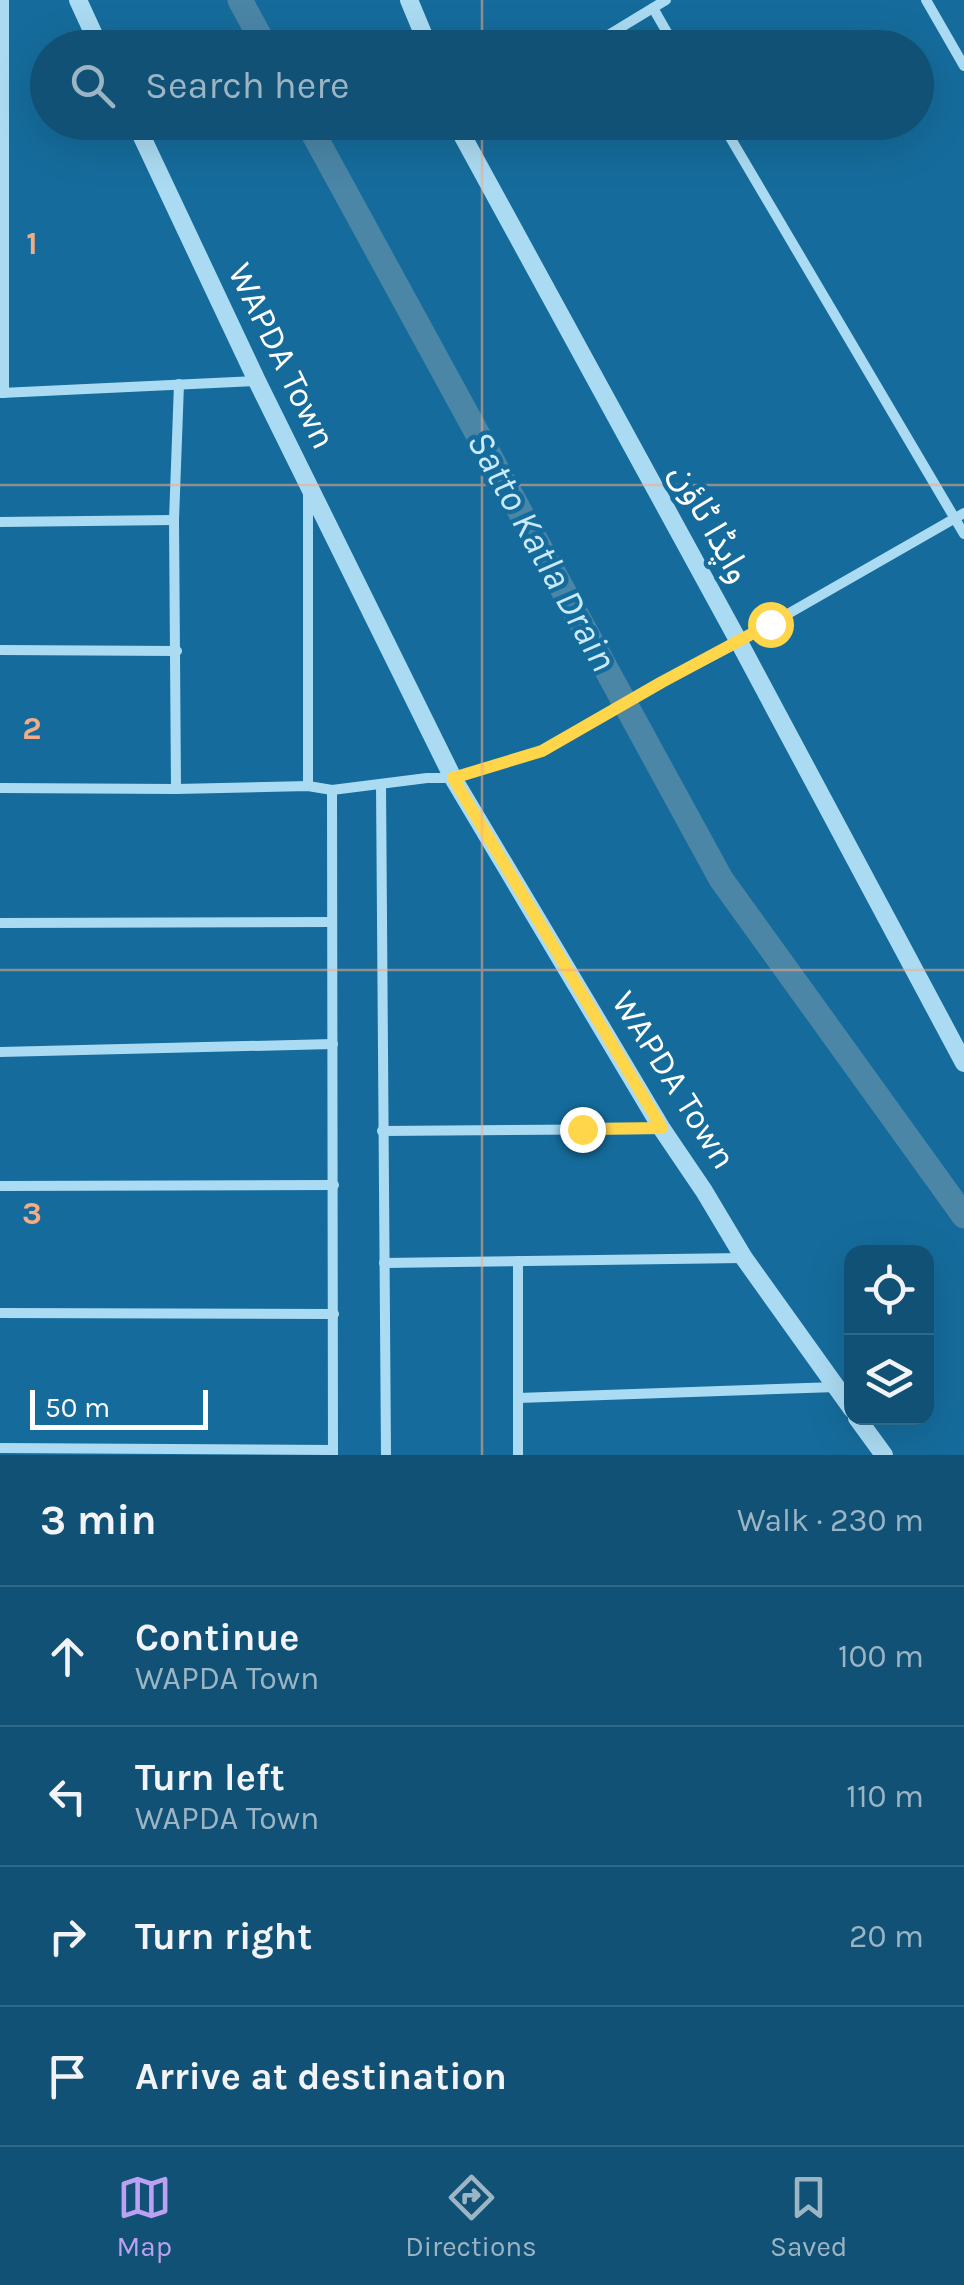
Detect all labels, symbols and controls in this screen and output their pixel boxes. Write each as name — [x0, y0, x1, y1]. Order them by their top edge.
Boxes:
search box — [30, 30, 934, 140]
icon: search — [65, 58, 120, 113]
text: Search here — [145, 63, 349, 108]
text: 1 — [26, 225, 38, 262]
street label: WAPDA Town — [219, 256, 345, 456]
water label: Satto Katla Drain — [457, 423, 627, 679]
street label: واپڈا ٹاؤن — [660, 456, 760, 590]
route start — [748, 602, 794, 648]
text: 2 — [22, 710, 42, 747]
street label: WAPDA Town — [603, 984, 745, 1176]
route end — [560, 1107, 606, 1153]
text: 3 — [22, 1195, 42, 1232]
map controls — [844, 1245, 934, 1425]
button: locate — [844, 1245, 934, 1335]
button: layers — [844, 1335, 934, 1425]
scale bar — [30, 1385, 208, 1430]
text: 50 m — [45, 1391, 110, 1424]
text: 3 min — [40, 1495, 157, 1545]
text: Walk · 230 m — [737, 1502, 924, 1539]
text: Continue — [135, 1615, 299, 1660]
icon: ahead — [40, 1629, 95, 1684]
text: 100 m — [838, 1638, 924, 1675]
text: WAPDA Town — [135, 1660, 319, 1697]
text: Turn left — [135, 1755, 285, 1800]
icon: left — [40, 1769, 95, 1824]
text: 110 m — [846, 1778, 924, 1815]
text: WAPDA Town — [135, 1800, 319, 1837]
icon: right — [40, 1909, 95, 1964]
text: Turn right — [135, 1914, 312, 1959]
text: 20 m — [849, 1918, 924, 1955]
icon: arrive — [40, 2049, 95, 2104]
text: Arrive at destination — [135, 2054, 507, 2099]
tab: Map — [117, 2170, 172, 2263]
tab: Directions — [405, 2170, 537, 2263]
tab: Saved — [770, 2170, 847, 2263]

